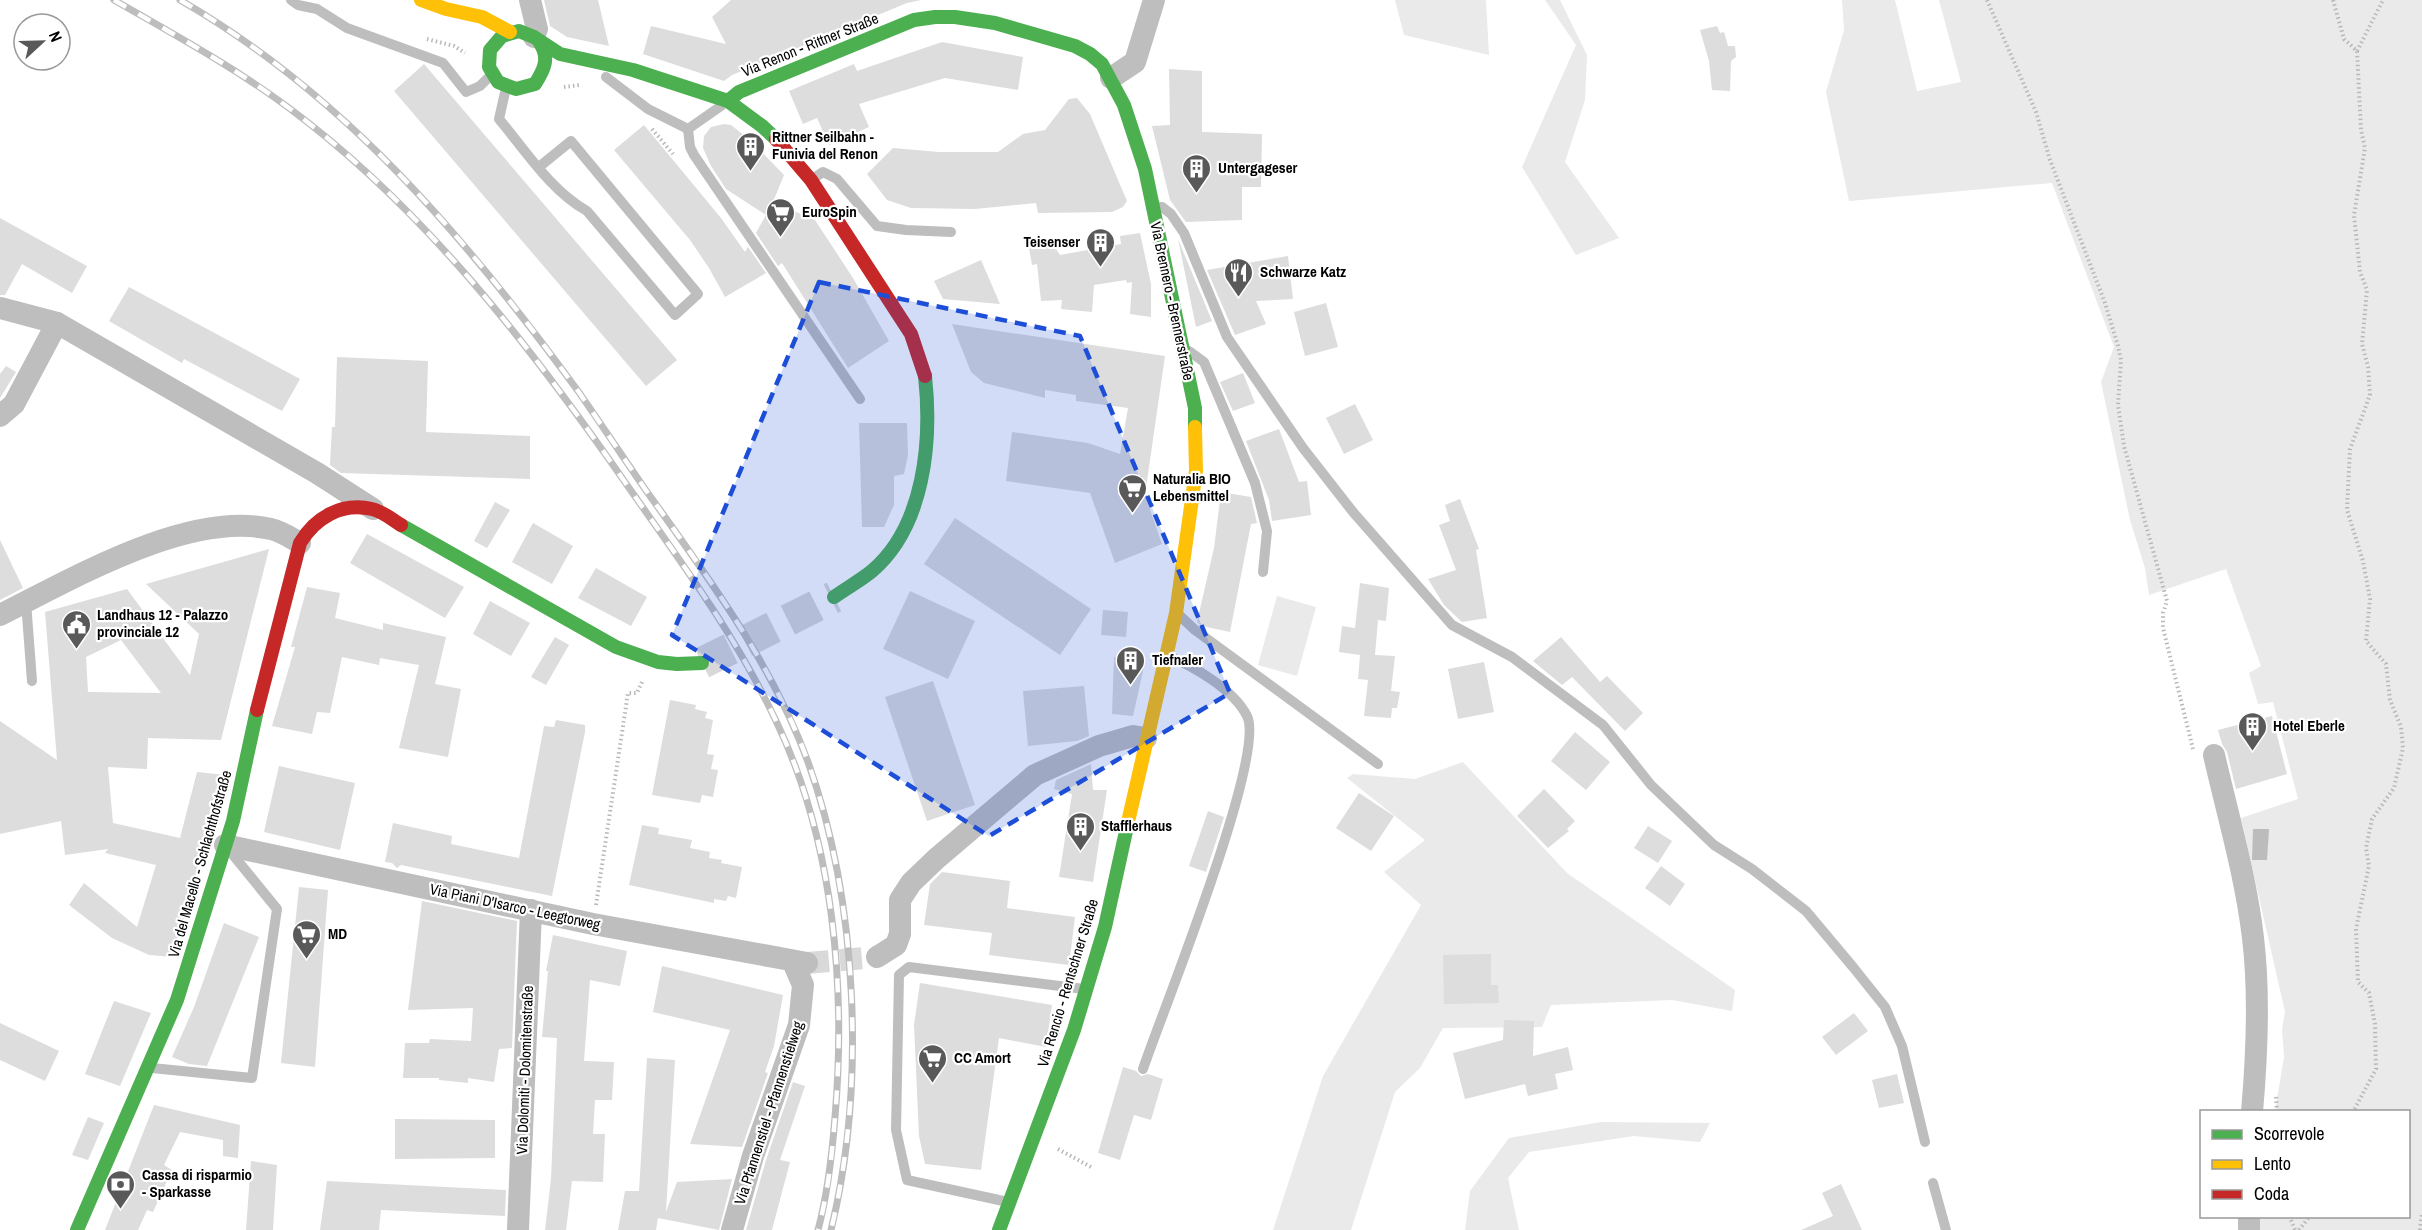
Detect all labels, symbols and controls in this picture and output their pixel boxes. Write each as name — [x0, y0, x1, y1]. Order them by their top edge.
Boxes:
street label: Via Renon - Rittner Straße — [738, 7, 882, 82]
north arrow — [12, 12, 72, 72]
text: N — [44, 28, 68, 45]
place label: Rittner Seilbahn - Funivia del Renon — [772, 126, 878, 164]
building icon: Rittner Seilbahn - Funivia del Renon — [735, 130, 767, 172]
building icon: Untergageser — [1181, 152, 1213, 194]
place label: Untergageser — [1218, 157, 1298, 178]
supermarket icon: EuroSpin — [765, 196, 797, 238]
place label: EuroSpin — [802, 201, 857, 222]
street label: Via Brennero - Brennerstraße — [1145, 220, 1200, 382]
building icon: Teisenser — [1085, 226, 1117, 268]
place label: Teisenser — [1023, 231, 1080, 252]
restaurant icon: Schwarze Katz — [1223, 256, 1255, 298]
place label: Schwarze Katz — [1260, 261, 1346, 282]
place label: Naturalia BIO Lebensmittel — [1153, 468, 1231, 506]
supermarket icon: Naturalia BIO Lebensmittel — [1116, 472, 1148, 514]
place label: Landhaus 12 - Palazzo provinciale 12 — [97, 604, 228, 642]
public building icon: Landhaus 12 - Palazzo provinciale 12 — [60, 608, 92, 650]
building icon: Tiefnaler — [1115, 644, 1147, 686]
place label: Tiefnaler — [1152, 649, 1203, 670]
building icon: Hotel Eberle — [2236, 710, 2268, 752]
place label: Hotel Eberle — [2273, 715, 2345, 736]
street label: Via del Macello - Schlachthofstraße — [163, 768, 236, 960]
building icon: Stafflerhaus — [1064, 810, 1096, 852]
place label: Stafflerhaus — [1101, 815, 1172, 836]
street label: Via Piani D'Isarco - Leegtorweg — [428, 878, 602, 935]
street label: Via Rencio - Rentschner Straße — [1032, 896, 1103, 1070]
supermarket icon: MD — [291, 918, 323, 960]
place label: MD — [328, 923, 347, 944]
street label: Via Dolomiti - Dolomitenstraße — [511, 985, 538, 1155]
street label: Via Pfannenstiel - Pfannenstielweg — [729, 1018, 808, 1207]
supermarket icon: CC Amort — [917, 1042, 949, 1084]
place label: CC Amort — [954, 1047, 1011, 1068]
legend — [2200, 1110, 2410, 1218]
text: Scorrevole — [2254, 1121, 2325, 1146]
text: Lento — [2254, 1151, 2291, 1176]
place label: Cassa di risparmio - Sparkasse — [142, 1164, 252, 1202]
bank icon: Cassa di risparmio - Sparkasse — [105, 1168, 137, 1210]
text: Coda — [2254, 1181, 2289, 1206]

